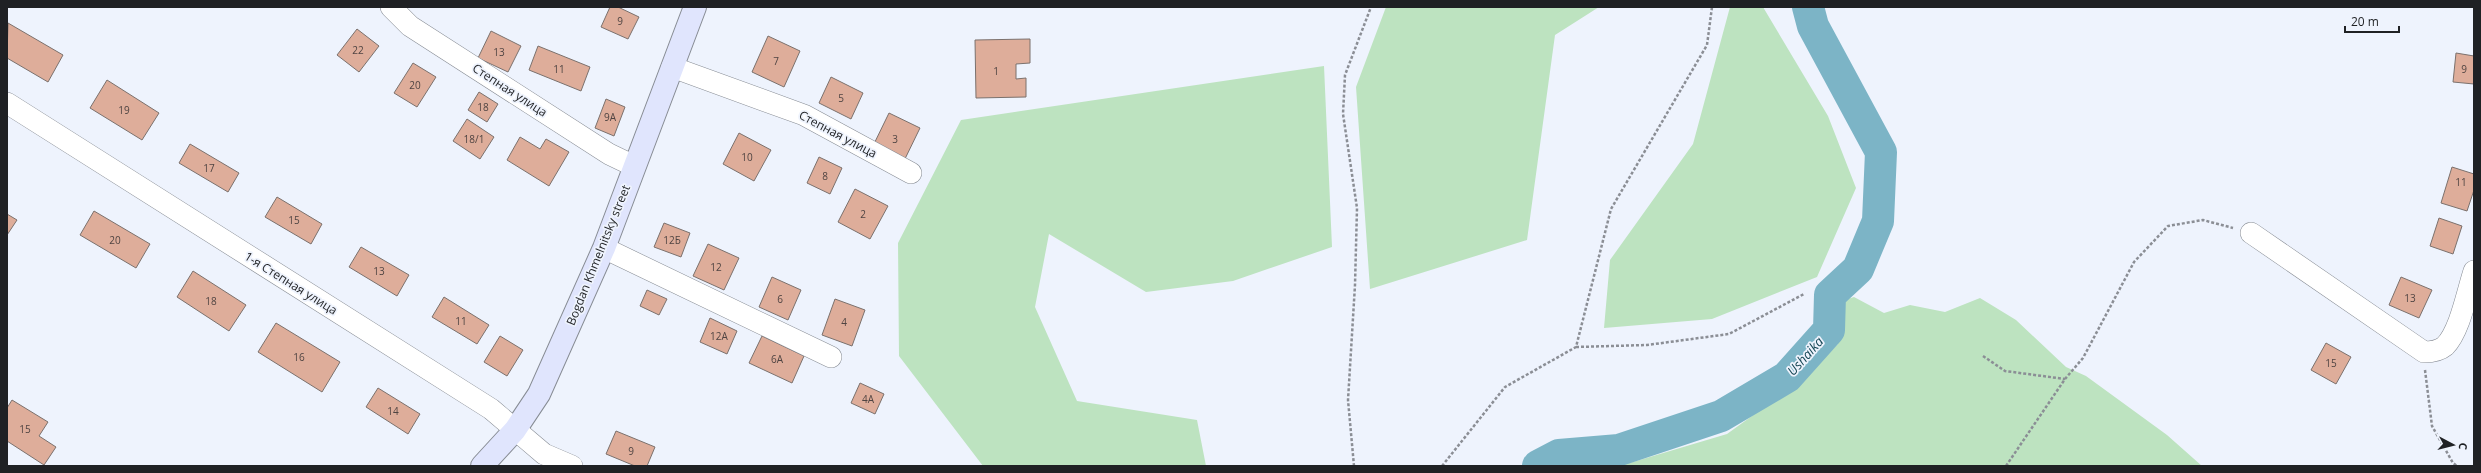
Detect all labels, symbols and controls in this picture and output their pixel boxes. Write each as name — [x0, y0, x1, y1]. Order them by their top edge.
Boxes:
scale bar — [2345, 8, 2399, 34]
text: 20 m — [2351, 13, 2379, 30]
house number: 9 — [617, 14, 623, 28]
house number: 22 — [352, 43, 364, 57]
house number: 13 — [493, 45, 505, 59]
house number: 7 — [773, 54, 779, 68]
street label: Степная улица — [469, 59, 551, 121]
house number: 11 — [553, 62, 565, 76]
house number: 9 — [2461, 62, 2467, 76]
house number: 1 — [993, 64, 999, 78]
house number: 20 — [409, 78, 421, 92]
house number: 5 — [838, 91, 844, 105]
house number: 18 — [477, 100, 489, 114]
house number: 19 — [118, 103, 130, 117]
street label: Степная улица — [796, 106, 880, 162]
house number: 9А — [604, 110, 617, 124]
house number: 18/1 — [464, 132, 484, 146]
house number: 3 — [892, 132, 898, 146]
house number: 10 — [741, 150, 753, 164]
house number: 17 — [203, 161, 215, 175]
house number: 8 — [822, 169, 828, 183]
house number: 11 — [2455, 175, 2467, 189]
street label: Bogdan Khmelnitsky street — [562, 182, 634, 328]
house number: 2 — [860, 207, 866, 221]
house number: 15 — [288, 213, 300, 227]
house number: 20 — [109, 233, 121, 247]
house number: 12Б — [663, 233, 681, 247]
street label: 1-я Степная улица — [241, 248, 341, 318]
house number: 12 — [710, 260, 722, 274]
house number: 13 — [373, 264, 385, 278]
house number: 13 — [2404, 291, 2416, 305]
house number: 6 — [777, 292, 783, 306]
house number: 18 — [205, 294, 217, 308]
house number: 11 — [455, 314, 467, 328]
house number: 4 — [841, 315, 847, 329]
house number: 12А — [710, 329, 729, 343]
water label: Ushaika — [1783, 332, 1828, 379]
house number: 16 — [293, 350, 305, 364]
house number: 6А — [771, 352, 784, 366]
house number: 15 — [2325, 356, 2337, 370]
house number: 4А — [862, 392, 875, 406]
house number: 14 — [387, 404, 399, 418]
house number: 15 — [19, 422, 31, 436]
north arrow — [2433, 425, 2473, 465]
text: С — [2456, 442, 2471, 451]
house number: 9 — [628, 444, 634, 458]

